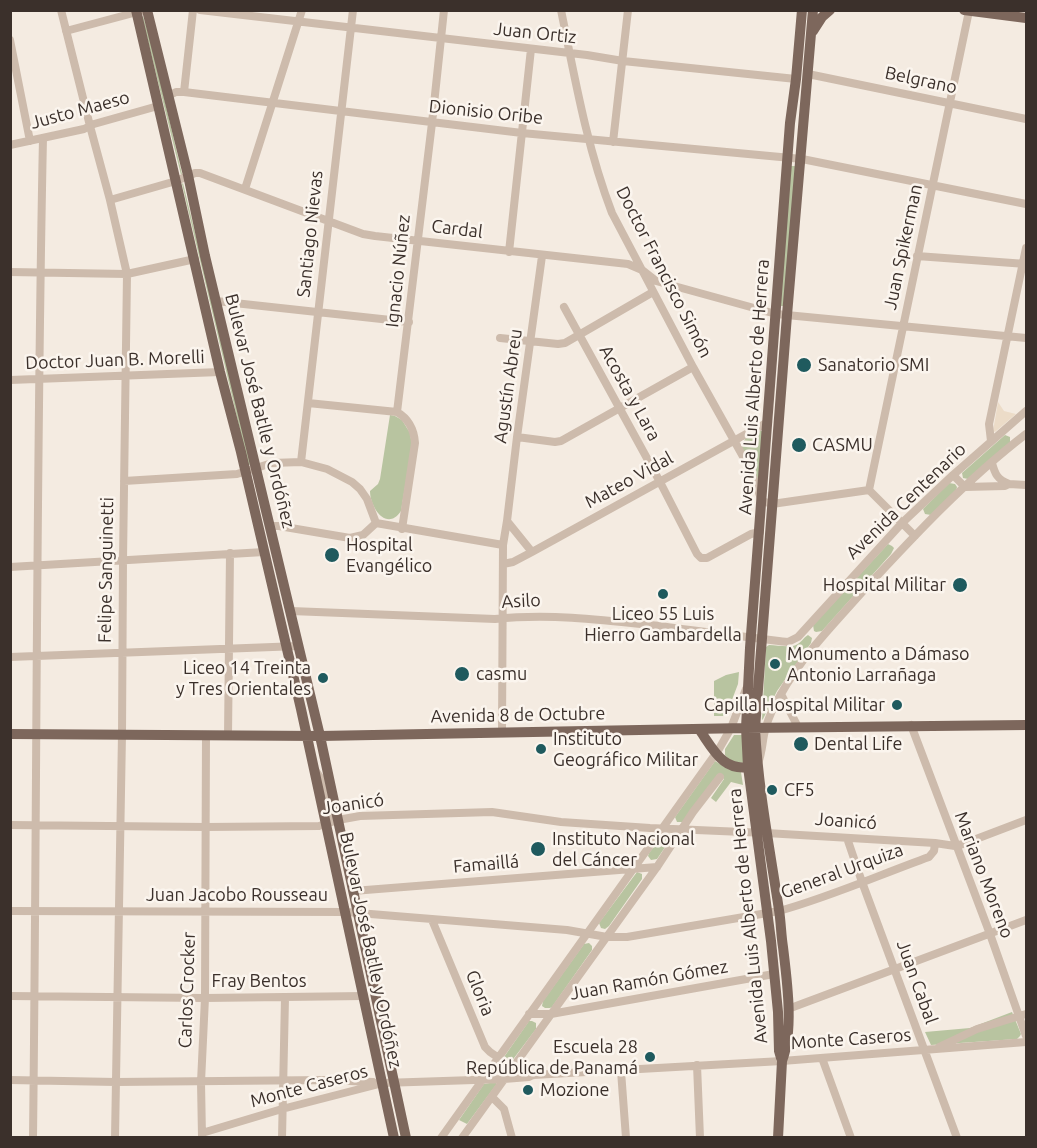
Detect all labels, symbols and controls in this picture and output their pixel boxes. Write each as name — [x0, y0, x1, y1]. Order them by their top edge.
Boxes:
street label: Juan Ortiz — [492, 18, 578, 48]
street label: Belgrano — [883, 62, 959, 98]
street label: Justo Maeso — [28, 86, 132, 134]
street label: Dionisio Oribe — [428, 95, 544, 129]
street label: Santiago Nievas — [293, 169, 327, 299]
street label: Juan Spikerman — [879, 182, 927, 312]
street label: Doctor Francisco Simón — [611, 183, 717, 361]
street label: Ignacio Núñez — [381, 213, 415, 329]
street label: Cardal — [430, 215, 484, 243]
street label: Avenida Luis Alberto de Herrera — [734, 258, 774, 516]
street label: Bulevar José Batlle y Ordóñez — [220, 291, 300, 531]
street label: Agustín Abreu — [489, 327, 527, 445]
street label: Acosta y Lara — [595, 341, 665, 445]
street label: Doctor Juan B. Morelli — [25, 346, 205, 374]
place label: Sanatorio SMI — [818, 354, 929, 376]
marker: Sanatorio SMI — [795, 356, 813, 374]
place label: CASMU — [812, 434, 873, 456]
marker: CASMU — [790, 436, 808, 454]
street label: Avenida Centenario — [842, 438, 970, 564]
street label: Mateo Vidal — [581, 447, 677, 513]
street label: Felipe Sanguinetti — [94, 497, 118, 643]
place label: Hospital Evangélico — [346, 534, 432, 576]
marker: Hospital Evangélico — [323, 546, 341, 564]
place label: Hospital Militar — [823, 574, 946, 596]
marker: Hospital Militar — [951, 576, 969, 594]
marker: Liceo 55 Luis Hierro Gambardella — [656, 587, 670, 601]
street label: Asilo — [501, 589, 541, 613]
place label: Liceo 55 Luis Hierro Gambardella — [584, 603, 742, 646]
place label: Monumento a Dámaso Antonio Larrañaga — [787, 643, 970, 686]
place label: Liceo 14 Treinta y Tres Orientales — [176, 657, 311, 700]
marker: Monumento a Dámaso Antonio Larrañaga — [768, 657, 782, 671]
place label: casmu — [476, 663, 527, 685]
marker: casmu — [453, 665, 471, 683]
marker: Liceo 14 Treinta y Tres Orientales — [316, 671, 330, 685]
place label: Capilla Hospital Militar — [704, 694, 885, 716]
marker: Capilla Hospital Militar — [890, 698, 904, 712]
street label: Avenida 8 de Octubre — [431, 703, 605, 727]
place label: Instituto Geográfico Militar — [553, 728, 698, 771]
place label: Dental Life — [814, 733, 902, 755]
marker: Dental Life — [792, 735, 810, 753]
marker: Instituto Geográfico Militar — [534, 742, 548, 756]
place label: CF5 — [784, 779, 815, 801]
marker: CF5 — [765, 783, 779, 797]
street label: Avenida Luis Alberto de Herrera — [724, 787, 772, 1045]
street label: Joanicó — [321, 789, 385, 819]
street label: Joanicó — [814, 808, 878, 834]
street label: Mariano Moreno — [950, 809, 1018, 941]
place label: Instituto Nacional del Cáncer — [552, 828, 695, 870]
street label: Bulevar José Batlle y Ordóñez — [335, 830, 407, 1070]
street label: General Urquiza — [778, 839, 906, 903]
marker: Instituto Nacional del Cáncer — [529, 840, 547, 858]
street label: Famaillá — [452, 850, 520, 878]
street label: Juan Jacobo Rousseau — [146, 884, 328, 906]
street label: Carlos Crocker — [174, 931, 200, 1049]
street label: Juan Cabal — [892, 937, 942, 1027]
street label: Juan Ramón Gómez — [568, 955, 730, 1005]
street label: Gloria — [461, 967, 499, 1019]
street label: Fray Bentos — [211, 970, 307, 992]
street label: Monte Caseros — [790, 1024, 912, 1054]
place label: Escuela 28 República de Panamá — [466, 1036, 638, 1078]
marker: Escuela 28 República de Panamá — [643, 1050, 657, 1064]
street label: Monte Caseros — [248, 1060, 370, 1112]
place label: Mozione — [540, 1079, 609, 1101]
marker: Mozione — [521, 1083, 535, 1097]

